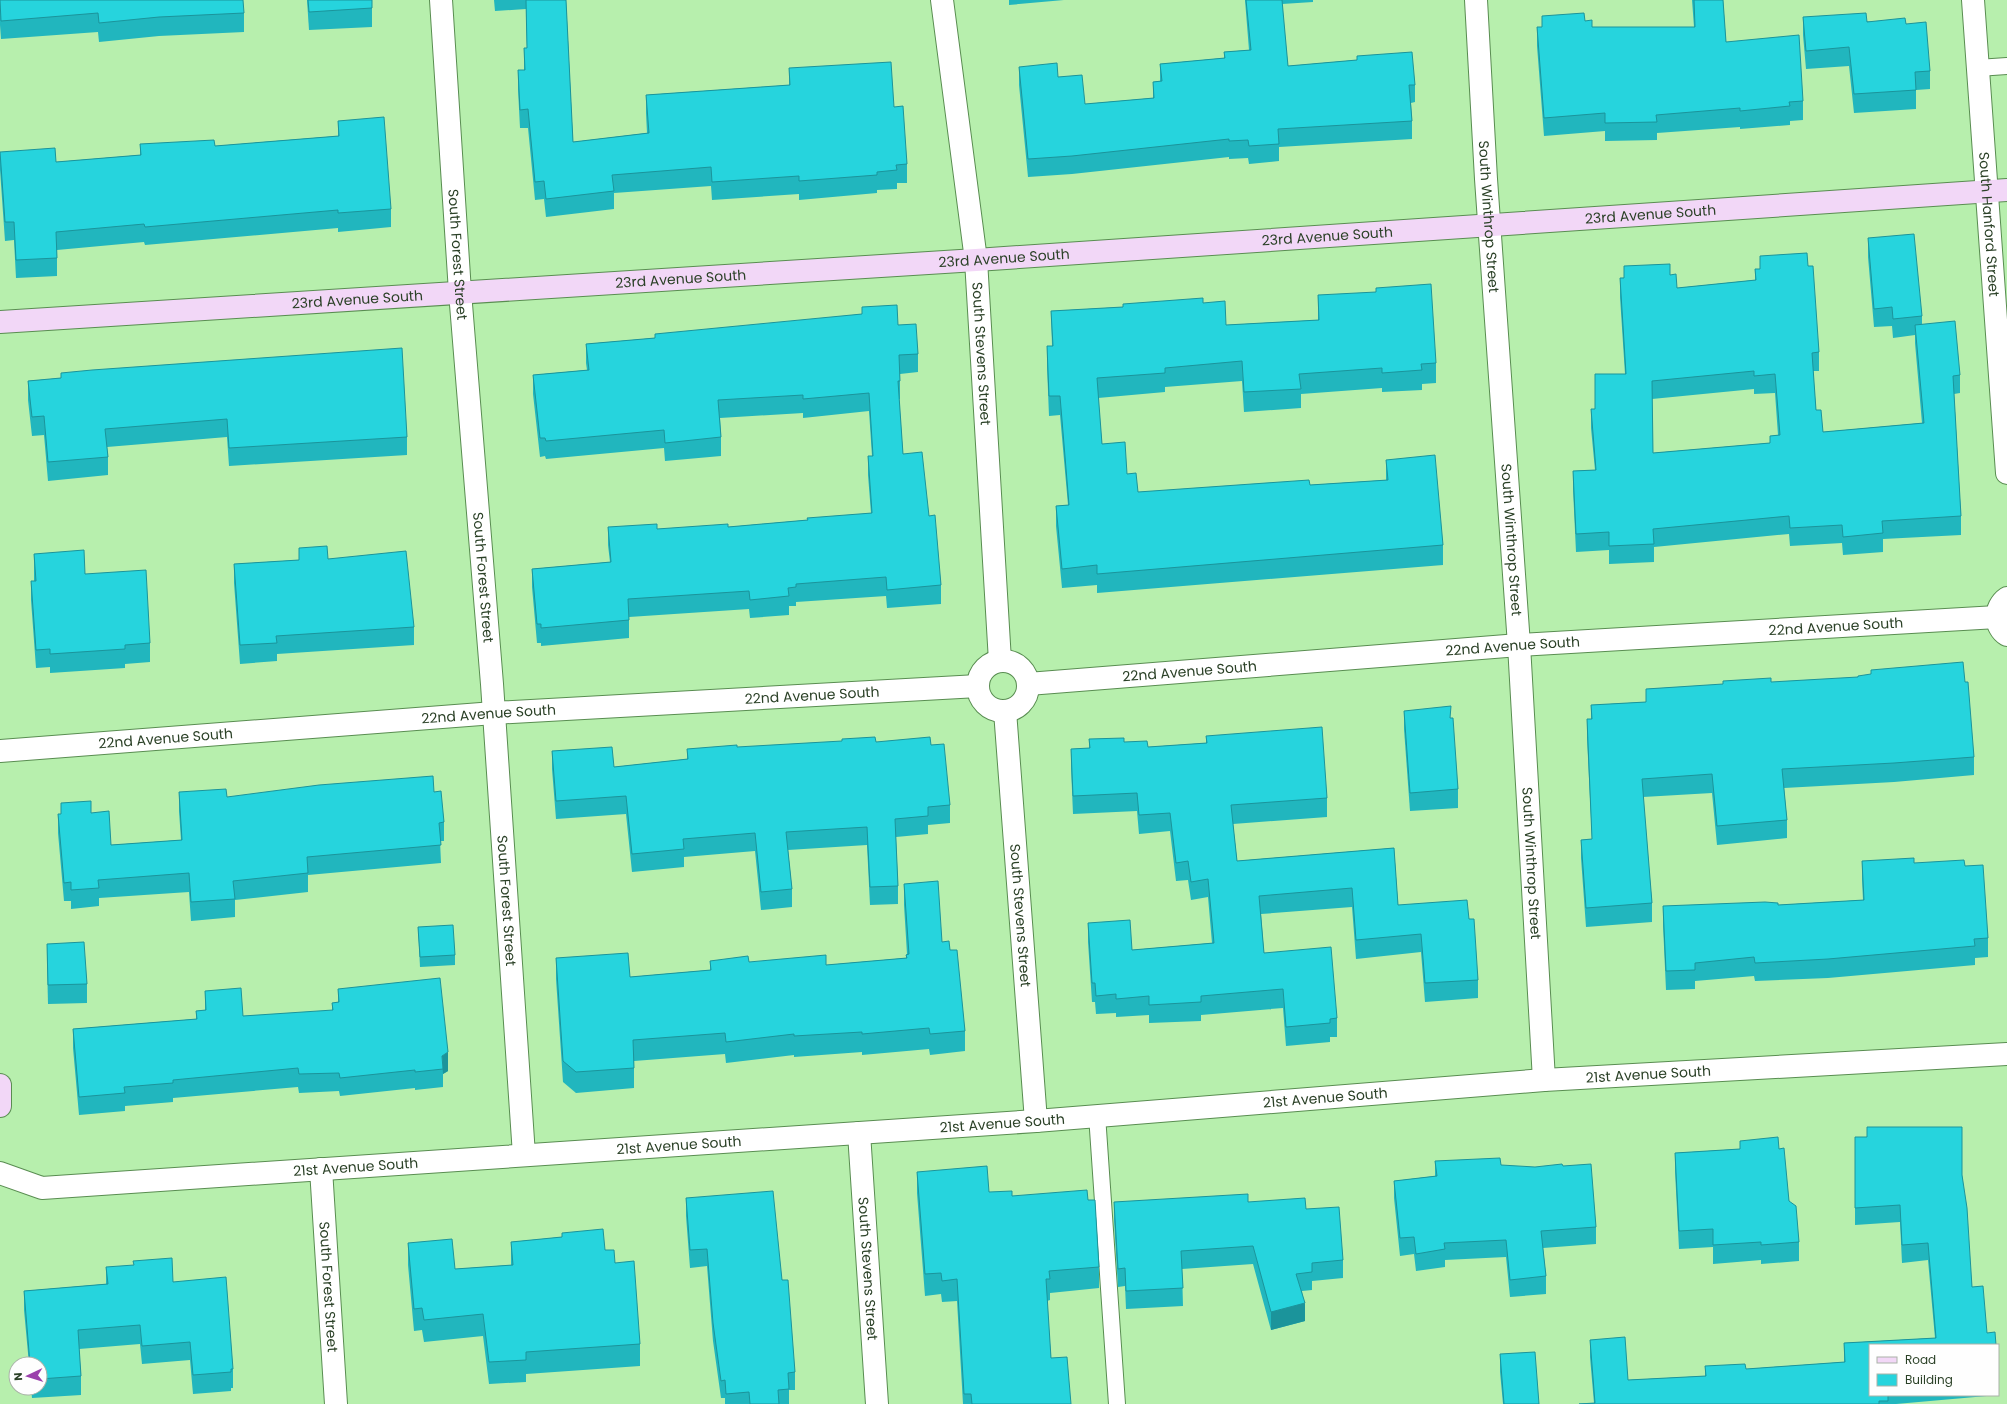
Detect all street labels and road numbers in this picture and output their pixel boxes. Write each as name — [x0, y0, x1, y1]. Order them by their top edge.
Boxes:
street label: South Winthrop Street — [1474, 140, 1504, 293]
street label: South Hanford Street — [1974, 151, 2004, 298]
street label: South Forest Street — [443, 188, 472, 321]
street label: 23rd Avenue South — [1584, 200, 1717, 229]
street label: 23rd Avenue South — [1261, 222, 1393, 251]
street label: 23rd Avenue South — [938, 244, 1070, 272]
street label: 23rd Avenue South — [614, 265, 747, 293]
street label: South Stevens Street — [967, 281, 996, 426]
street label: 23rd Avenue South — [291, 285, 423, 313]
street label: South Winthrop Street — [1496, 463, 1527, 617]
street label: South Forest Street — [468, 511, 499, 644]
street label: 22nd Avenue South — [1768, 613, 1904, 640]
street label: 22nd Avenue South — [1444, 631, 1580, 661]
street label: 22nd Avenue South — [1121, 656, 1258, 686]
street label: 22nd Avenue South — [744, 682, 880, 709]
street label: 22nd Avenue South — [421, 700, 556, 729]
street label: 22nd Avenue South — [97, 723, 234, 753]
street label: South Winthrop Street — [1517, 786, 1546, 940]
street label: South Forest Street — [492, 834, 521, 967]
street label: South Stevens Street — [1005, 843, 1036, 988]
street label: 21st Avenue South — [1585, 1061, 1711, 1088]
street label: 21st Avenue South — [1262, 1083, 1388, 1113]
street label: 21st Avenue South — [939, 1109, 1066, 1137]
street label: 21st Avenue South — [616, 1131, 742, 1159]
street label: 21st Avenue South — [293, 1153, 419, 1181]
street label: South Stevens Street — [853, 1196, 883, 1341]
street label: South Forest Street — [314, 1221, 343, 1353]

